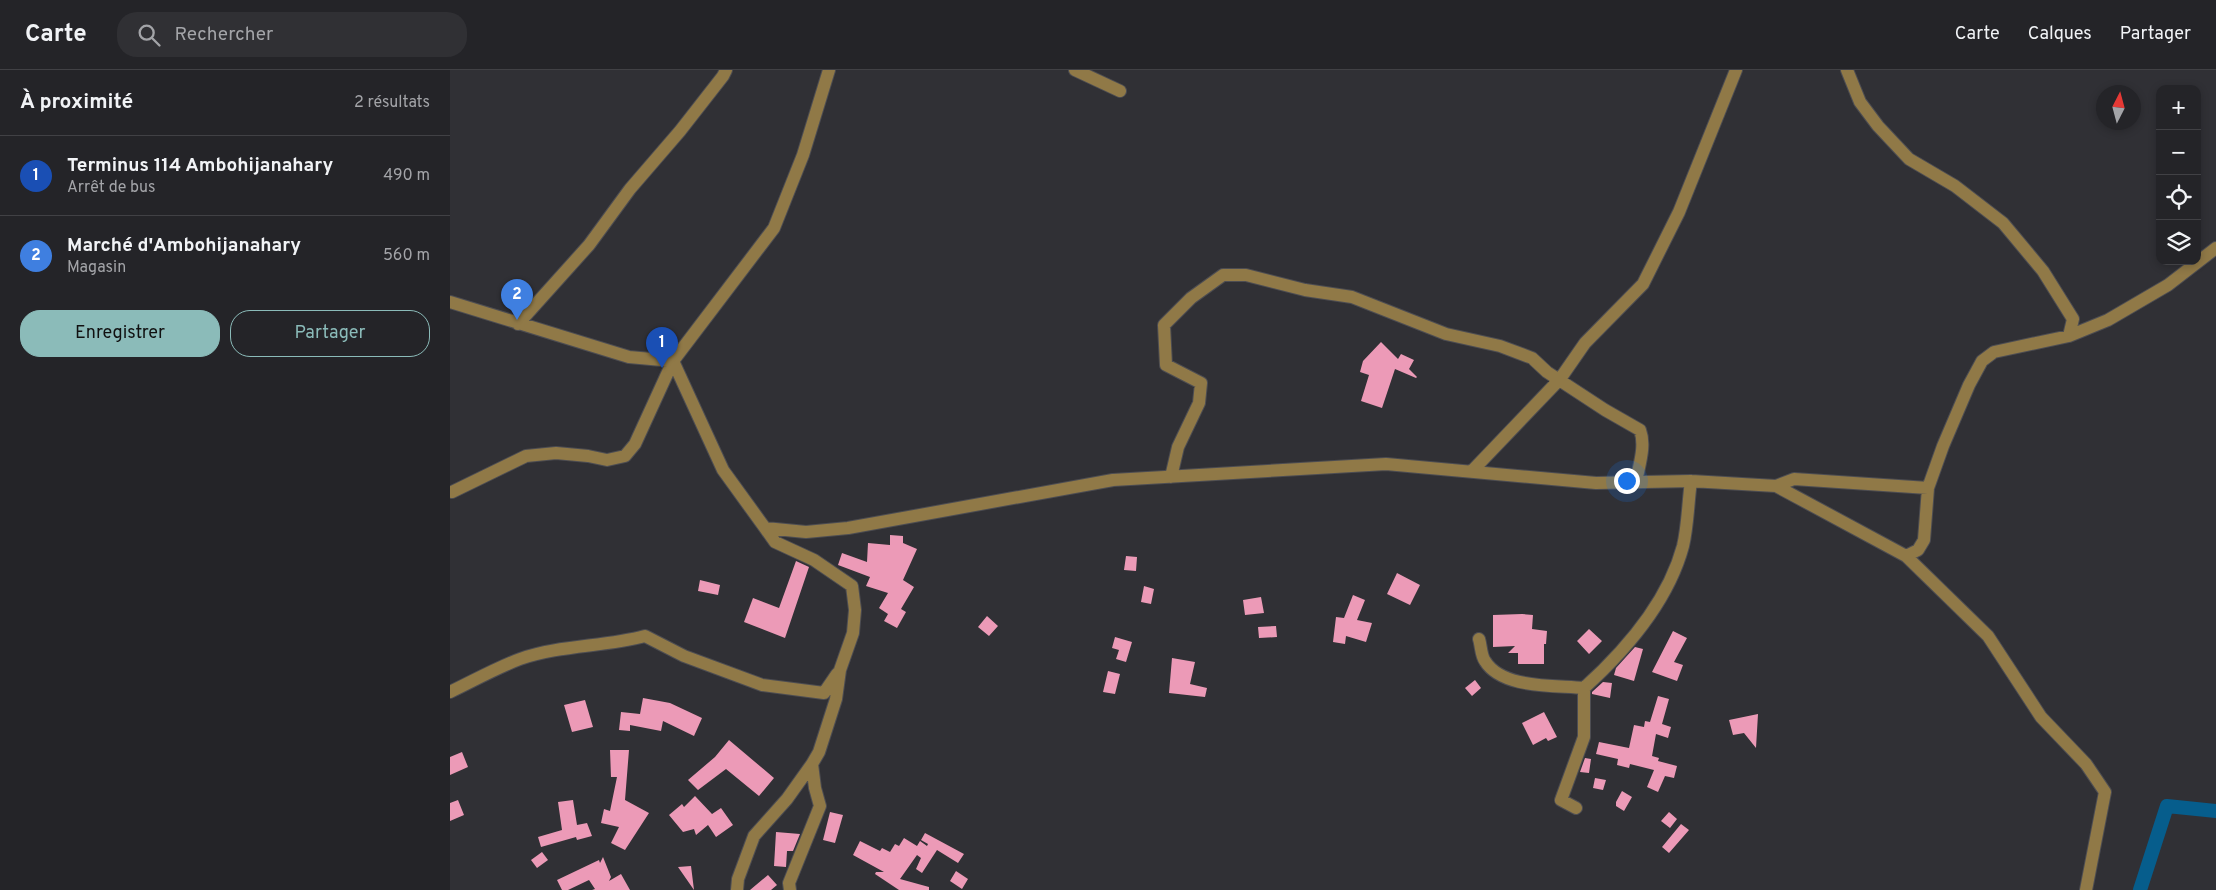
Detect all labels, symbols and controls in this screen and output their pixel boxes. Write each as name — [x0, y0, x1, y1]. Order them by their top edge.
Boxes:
search box — [117, 12, 467, 57]
text: Carte — [25, 20, 87, 50]
icon: search — [135, 21, 163, 49]
text: Rechercher — [175, 23, 273, 47]
text: Carte — [1955, 23, 2000, 46]
text: Calques — [2028, 23, 2092, 46]
text: Partager — [2120, 23, 2191, 46]
north arrow — [2096, 85, 2141, 130]
map controls — [2156, 85, 2201, 265]
button: + — [2156, 85, 2201, 130]
text: À proximité — [20, 89, 133, 116]
text: 2 résultats — [354, 93, 430, 113]
button: − — [2156, 130, 2201, 175]
text: Terminus 114 Ambohijanahary — [67, 154, 333, 178]
text: 1 — [33, 166, 39, 186]
text: 490 m — [383, 166, 430, 186]
button: locate — [2156, 175, 2201, 220]
text: Arrêt de bus — [67, 178, 156, 198]
button: layers — [2156, 220, 2201, 265]
text: Marché d'Ambohijanahary — [67, 234, 301, 258]
text: 2 — [31, 246, 41, 266]
text: 560 m — [383, 246, 430, 266]
text: Magasin — [67, 258, 126, 278]
pin: 2 — [501, 279, 533, 320]
button: Enregistrer — [20, 310, 220, 357]
button: Partager — [230, 310, 430, 357]
pin: 1 — [646, 327, 678, 368]
your location — [1614, 468, 1640, 494]

